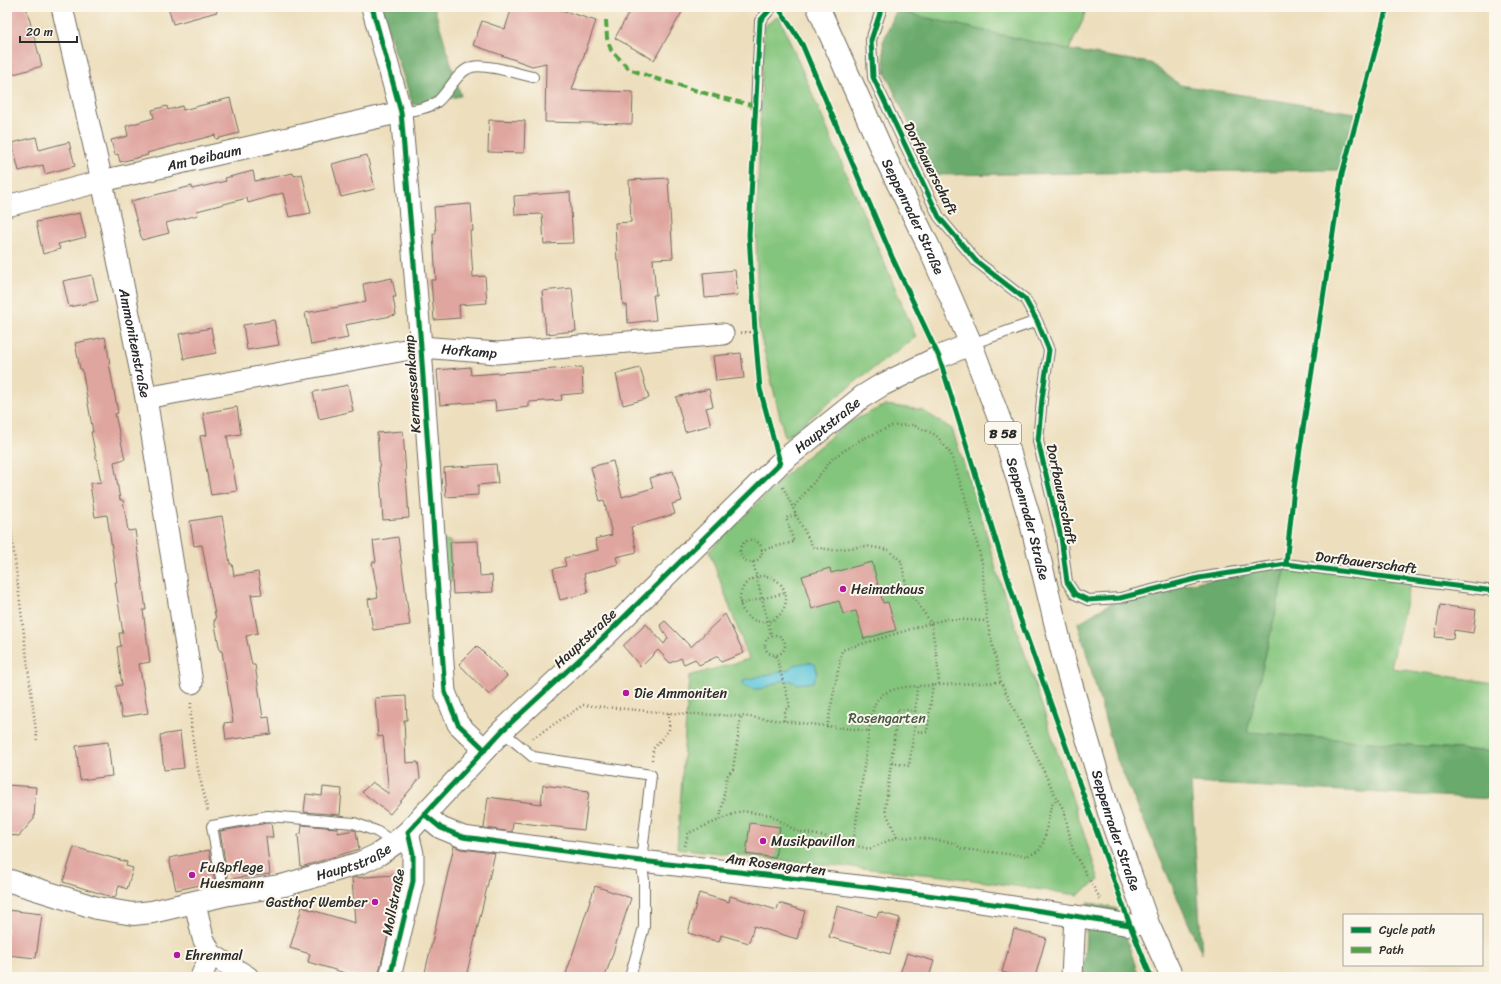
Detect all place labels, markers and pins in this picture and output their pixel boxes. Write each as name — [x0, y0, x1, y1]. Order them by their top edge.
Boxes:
place label: Heimathaus — [851, 577, 925, 602]
marker: Heimathaus — [838, 584, 848, 594]
place label: Die Ammoniten — [634, 681, 727, 706]
marker: Die Ammoniten — [621, 688, 631, 698]
place label: Musikpavillon — [771, 829, 856, 854]
marker: Musikpavillon — [758, 836, 768, 846]
place label: Fußpflege Huesmann — [200, 855, 264, 896]
marker: Fußpflege Huesmann — [187, 870, 197, 880]
place label: Gasthof Wember — [266, 890, 368, 915]
marker: Gasthof Wember — [370, 897, 380, 907]
place label: Ehrenmal — [185, 943, 243, 968]
marker: Ehrenmal — [172, 950, 182, 960]

